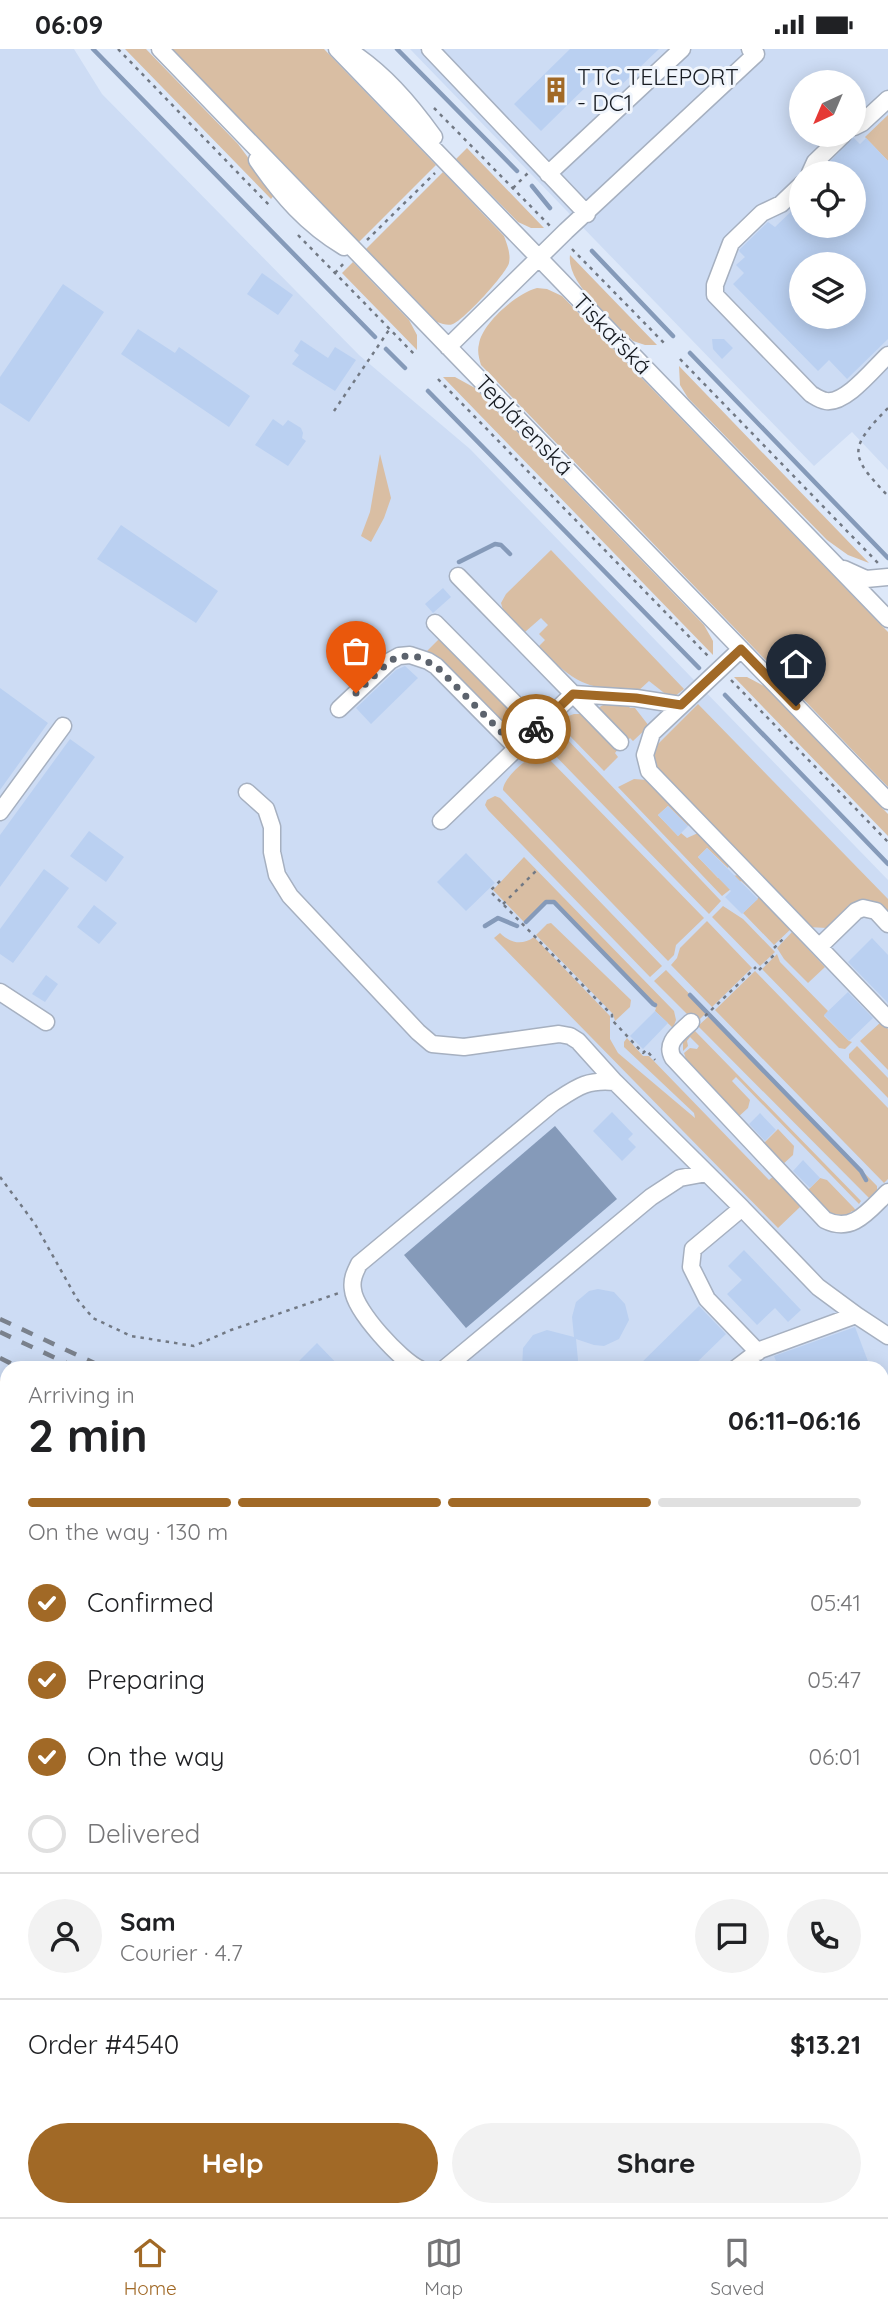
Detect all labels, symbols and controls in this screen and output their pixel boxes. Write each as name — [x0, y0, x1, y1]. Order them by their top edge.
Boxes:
text: 06:09 — [35, 8, 103, 41]
place label: TTC TELEPORT - DC1 — [577, 62, 739, 117]
north arrow — [789, 70, 866, 147]
map controls — [789, 70, 866, 329]
building icon: TTC TELEPORT - DC1 — [541, 75, 571, 105]
button: locate — [789, 161, 866, 238]
button: layers — [789, 252, 866, 329]
street label: Tiskařská — [567, 287, 658, 380]
street label: Teplárenská — [469, 368, 580, 481]
pin — [326, 621, 386, 693]
icon: bag — [337, 632, 375, 670]
pin — [766, 634, 826, 706]
icon: home — [777, 645, 815, 683]
courier — [501, 694, 571, 764]
icon: bike — [517, 710, 555, 748]
text: Arriving in — [28, 1380, 135, 1409]
text: 06:11–06:16 — [728, 1404, 861, 1437]
text: 2 min — [28, 1406, 148, 1464]
text: On the way · 130 m — [28, 1517, 228, 1546]
icon: check — [28, 1584, 66, 1622]
text: Confirmed — [87, 1586, 214, 1619]
text: 05:41 — [810, 1588, 861, 1617]
icon: check — [28, 1661, 66, 1699]
text: Preparing — [87, 1663, 205, 1696]
text: 05:47 — [807, 1665, 861, 1694]
icon: check — [28, 1738, 66, 1776]
text: On the way — [87, 1740, 225, 1773]
text: 06:01 — [808, 1742, 861, 1771]
text: Delivered — [87, 1817, 200, 1850]
button: person — [28, 1899, 102, 1973]
button: chat — [695, 1899, 769, 1973]
button: phone — [787, 1899, 861, 1973]
text: Sam — [120, 1905, 176, 1938]
text: Courier · 4.7 — [120, 1938, 243, 1967]
text: Order #4540 — [28, 2028, 179, 2061]
text: $13.21 — [790, 2028, 861, 2061]
button: Help — [28, 2123, 438, 2203]
button: Share — [452, 2123, 861, 2203]
tab: Home — [124, 2234, 177, 2300]
tab: Map — [424, 2234, 463, 2300]
tab: Saved — [710, 2234, 764, 2300]

